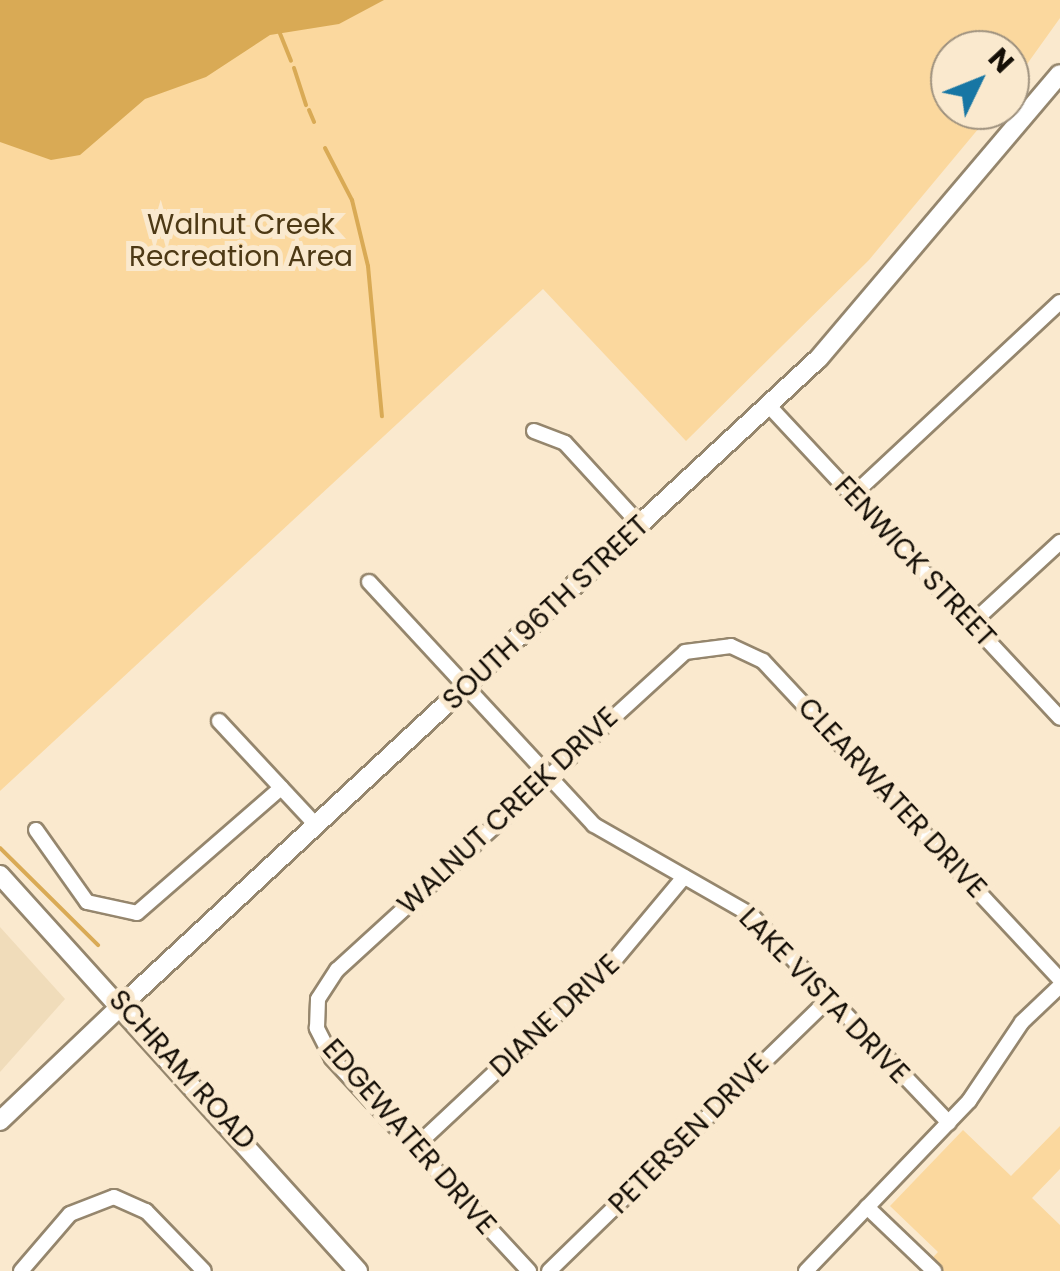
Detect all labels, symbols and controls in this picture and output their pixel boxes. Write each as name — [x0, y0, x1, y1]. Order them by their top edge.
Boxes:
north arrow — [930, 30, 1030, 130]
text: N — [979, 40, 1022, 82]
park label: Walnut Creek Recreation Area — [129, 208, 353, 274]
street label: FENWICK STREET — [827, 470, 1003, 654]
street label: SOUTH 96TH STREET — [436, 509, 656, 717]
street label: CLEARWATER DRIVE — [791, 691, 993, 905]
street label: WALNUT CREEK DRIVE — [391, 700, 625, 922]
street label: LAKE VISTA DRIVE — [732, 901, 916, 1091]
street label: DIANE DRIVE — [484, 948, 626, 1084]
street label: SCHRAM ROAD — [102, 983, 262, 1157]
street label: EDGEWATER DRIVE — [315, 1033, 503, 1241]
street label: PETERSEN DRIVE — [602, 1047, 776, 1221]

